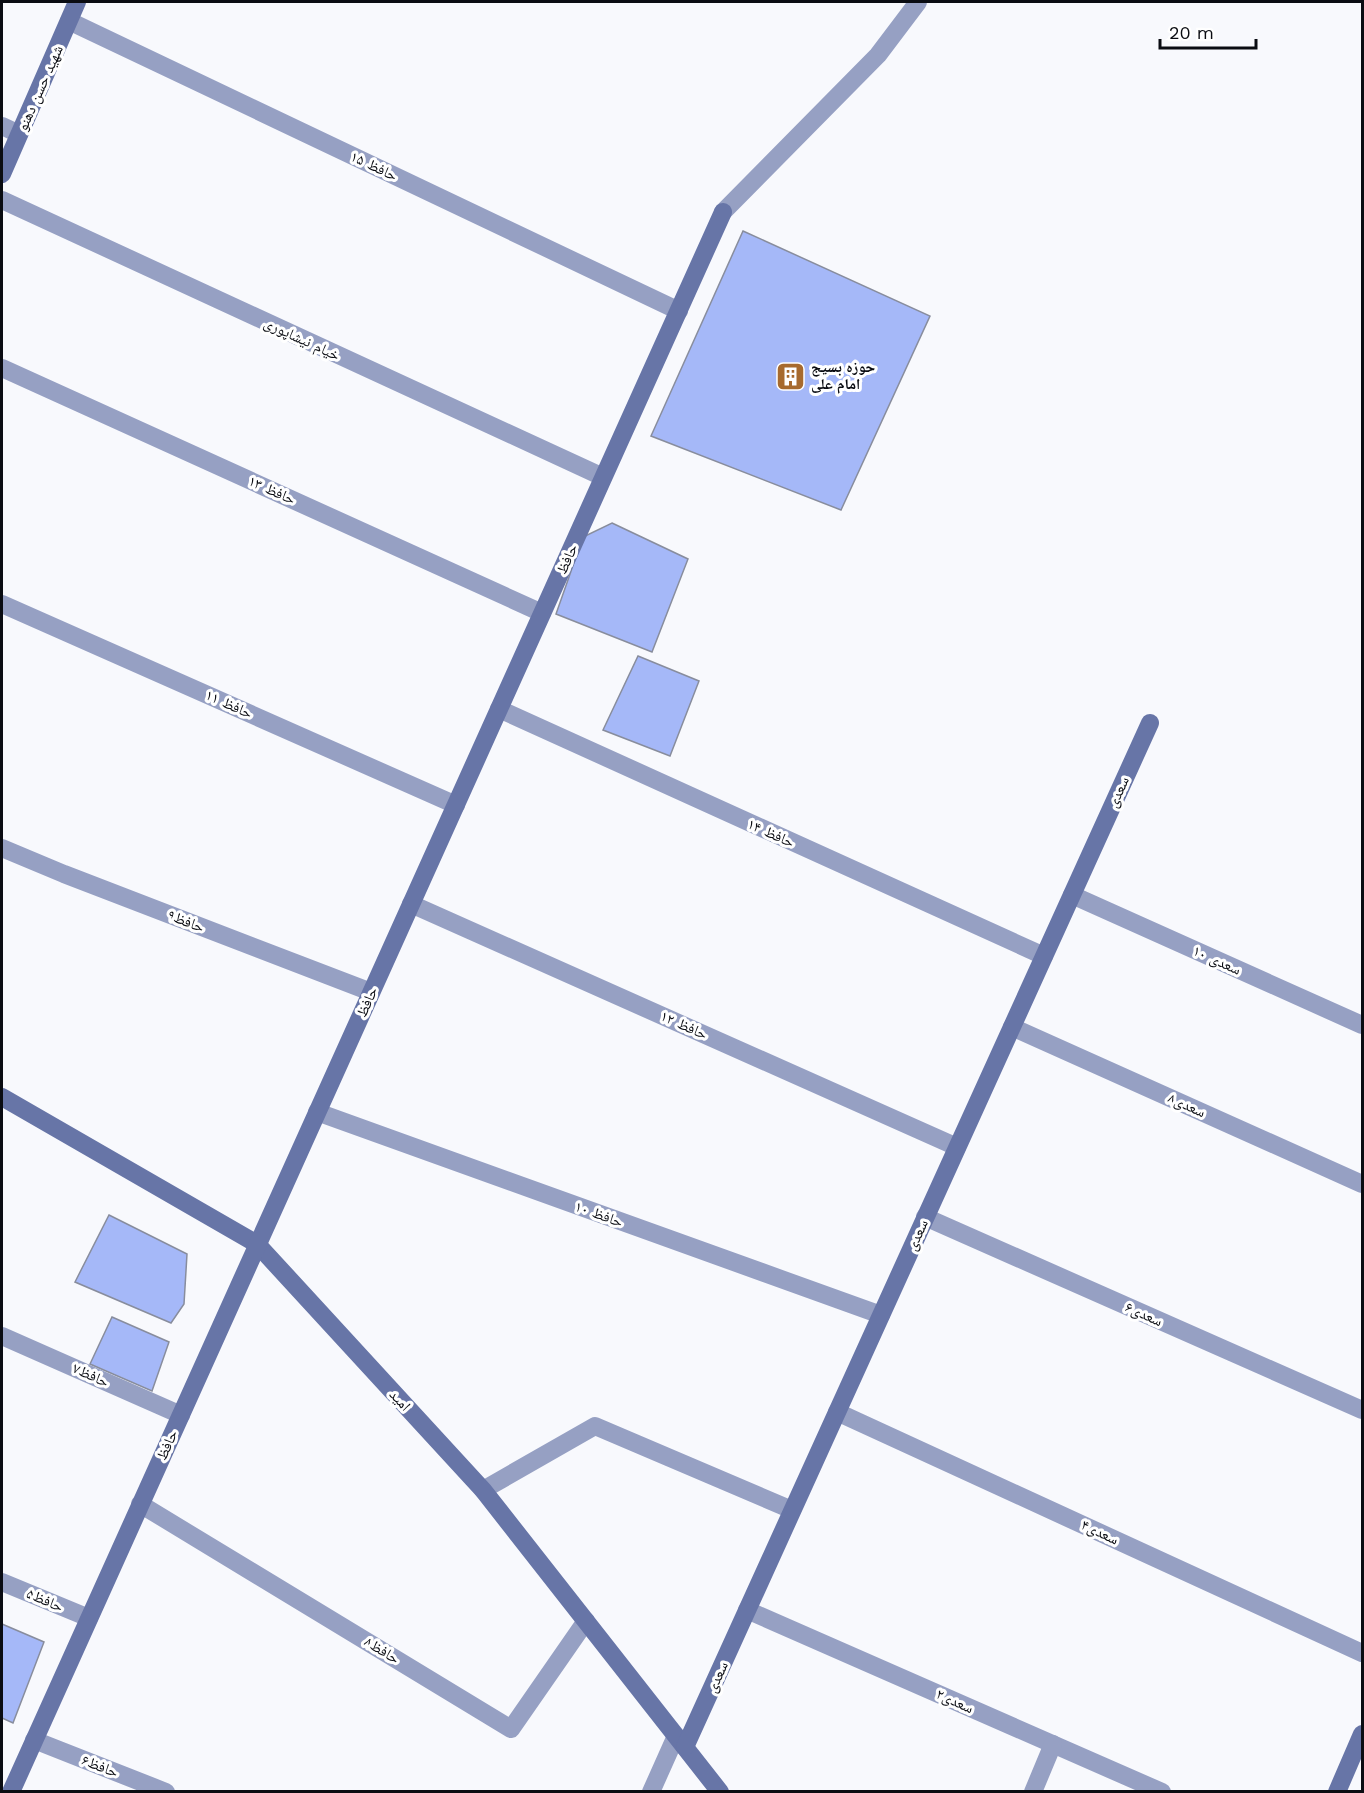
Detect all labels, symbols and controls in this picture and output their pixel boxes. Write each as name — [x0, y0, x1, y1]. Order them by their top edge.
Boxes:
scale bar — [1160, 12, 1256, 50]
text: 20 m — [1169, 22, 1214, 43]
street label: شهید حسن دهنو — [13, 42, 68, 134]
street label: حافظ ۱۵ — [348, 147, 401, 185]
street label: خیام نیشاپوری — [261, 314, 343, 366]
place label: حوزه بسیج امام علی — [811, 358, 875, 394]
building icon: حوزه بسیج امام علی — [774, 360, 806, 392]
street label: حافظ ۱۳ — [246, 472, 299, 509]
street label: حافظ — [552, 541, 582, 577]
street label: حافظ ۱۱ — [203, 686, 256, 723]
street label: سعدی — [1103, 773, 1134, 811]
street label: حافظ ۱۴ — [745, 815, 798, 852]
street label: حافظ۹ — [165, 906, 207, 936]
street label: سعدی ۱۰ — [1190, 941, 1244, 980]
street label: حافظ — [352, 984, 382, 1020]
street label: حافظ ۱۲ — [658, 1007, 711, 1044]
street label: سعدی۸ — [1165, 1089, 1209, 1122]
street label: حافظ ۱۰ — [572, 1197, 626, 1231]
street label: سعدی — [902, 1216, 933, 1254]
street label: سعدی۶ — [1122, 1298, 1166, 1331]
street label: حافظ۷ — [70, 1359, 112, 1391]
street label: امید — [386, 1385, 414, 1415]
street label: حافظ — [152, 1427, 182, 1463]
street label: سعدی۴ — [1078, 1516, 1122, 1549]
street label: حافظ۵ — [24, 1584, 66, 1616]
street label: حافظ۸ — [361, 1632, 403, 1668]
street label: سعدی — [702, 1658, 733, 1696]
street label: سعدی۲ — [933, 1685, 977, 1718]
street label: حافظ۶ — [79, 1751, 121, 1781]

